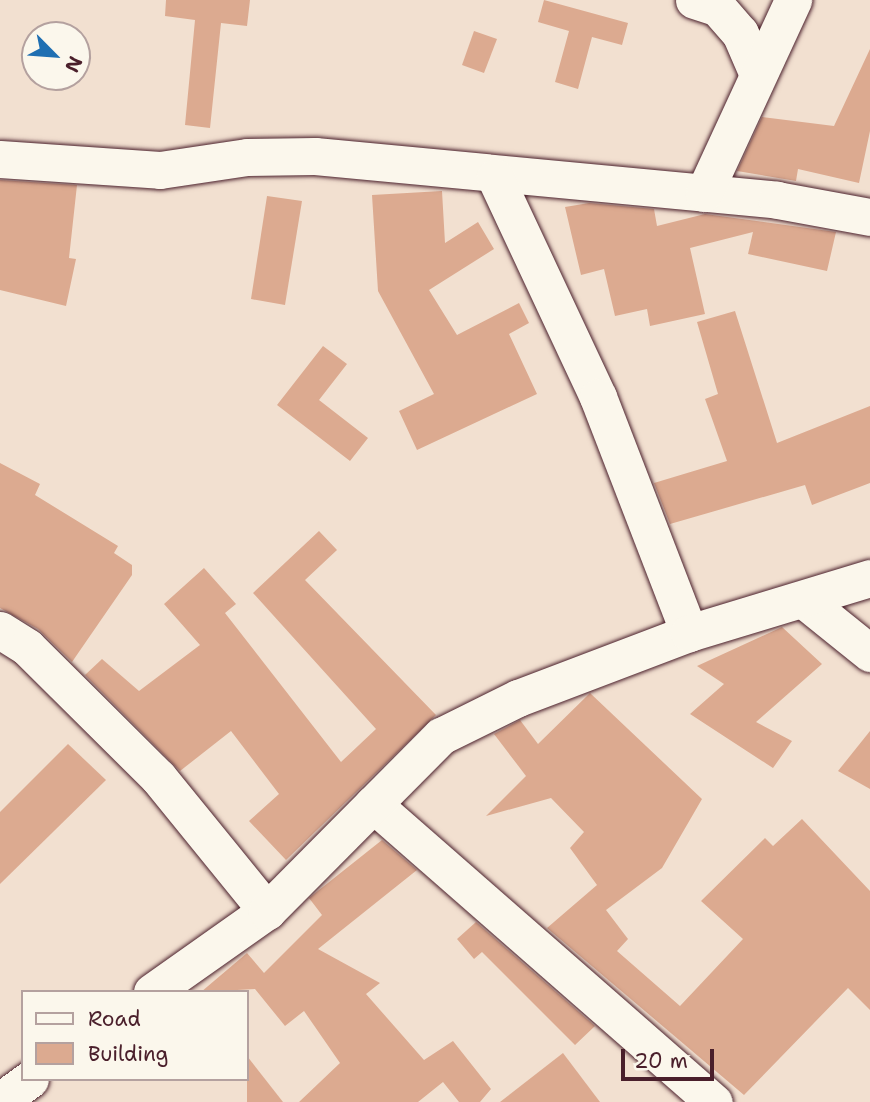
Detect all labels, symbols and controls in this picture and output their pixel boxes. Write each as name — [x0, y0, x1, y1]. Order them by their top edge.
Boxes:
north arrow — [21, 21, 91, 91]
text: N — [59, 52, 88, 76]
legend — [21, 990, 248, 1081]
text: Road — [88, 1005, 141, 1033]
scale bar — [625, 1036, 718, 1080]
text: Building — [88, 1040, 168, 1068]
text: 20 m — [634, 1047, 688, 1075]

